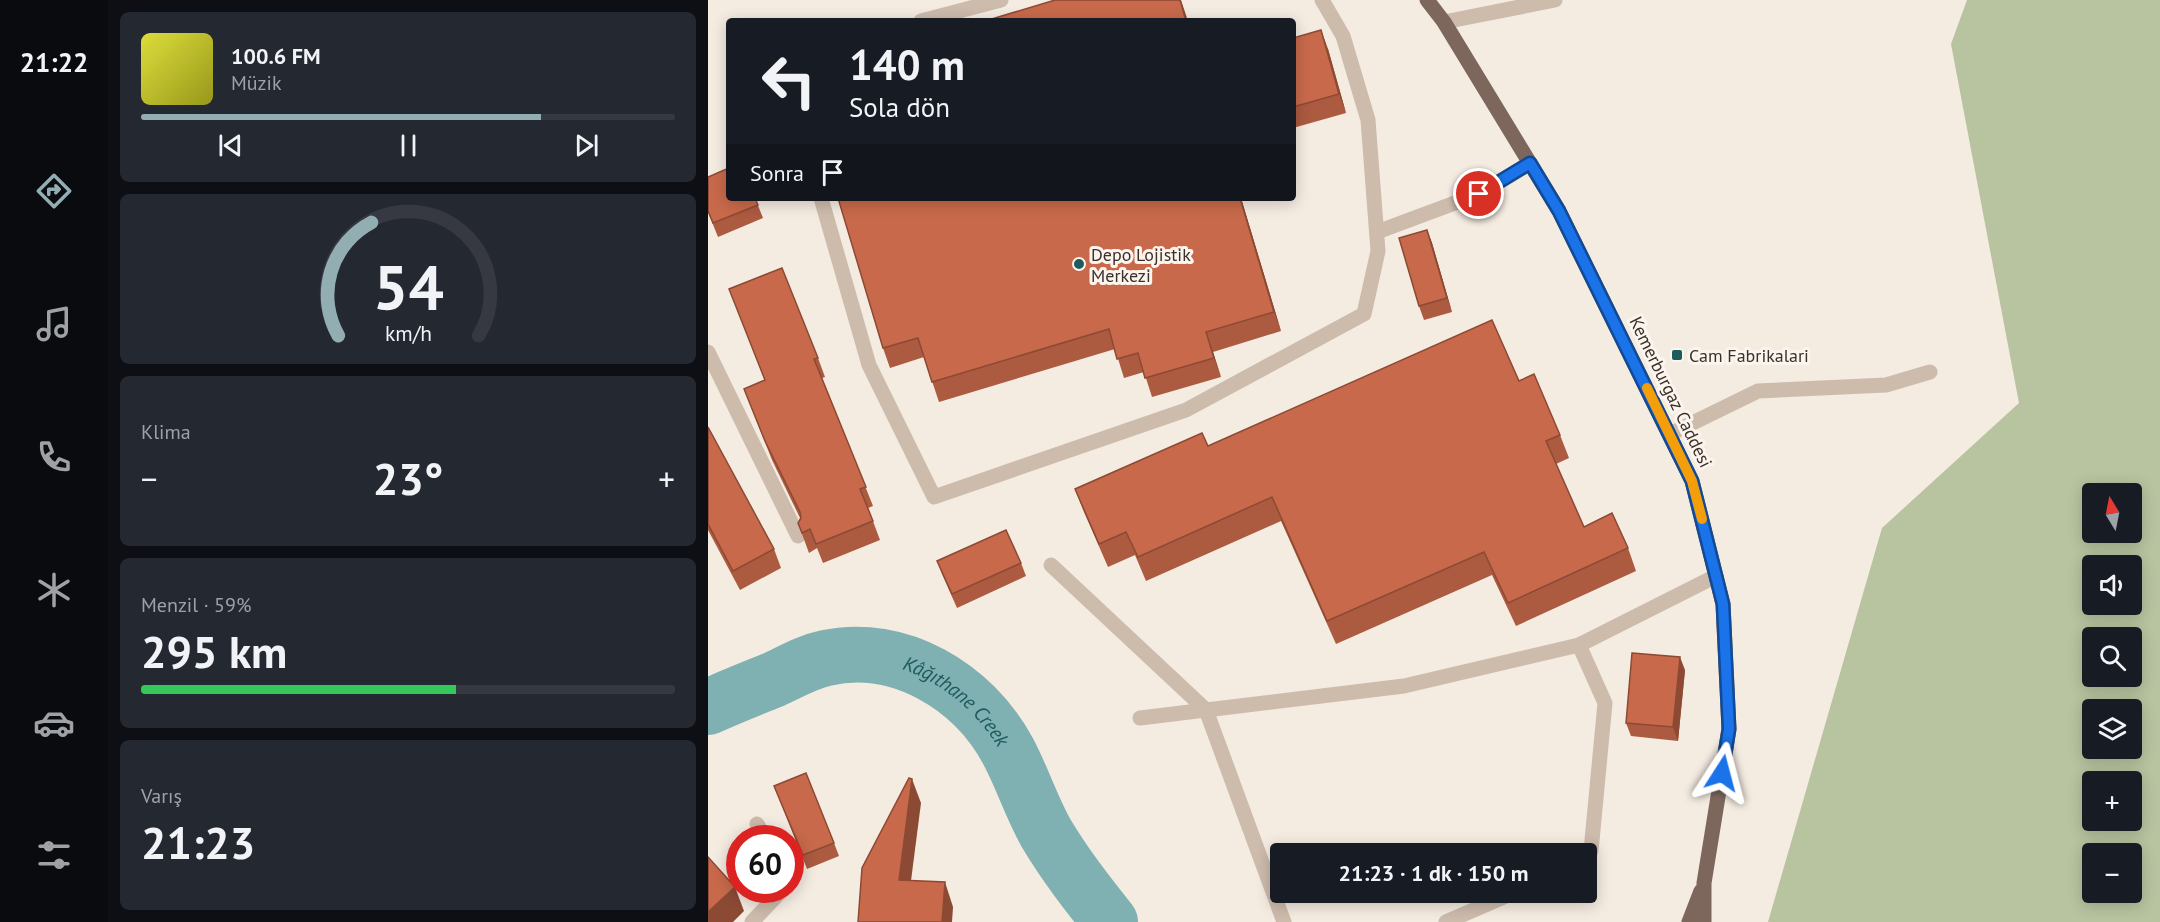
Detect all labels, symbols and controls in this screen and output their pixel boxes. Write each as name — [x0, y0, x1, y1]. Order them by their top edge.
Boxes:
text: 140 m — [849, 37, 965, 92]
text: 100.6 FM — [231, 42, 321, 70]
icon: left — [750, 42, 828, 120]
text: 21:22 — [20, 45, 88, 79]
text: Müzik — [231, 70, 281, 96]
text: Sola dön — [849, 90, 950, 124]
icon: previous — [214, 129, 247, 162]
icon: pause — [392, 129, 425, 162]
icon: next — [570, 129, 603, 162]
icon: arrive — [816, 156, 849, 189]
text: Sonra — [750, 159, 804, 187]
pin — [1453, 168, 1504, 219]
icon: directions — [33, 170, 75, 212]
icon: arrive — [1462, 177, 1495, 210]
place label: Depo Lojistik Merkezi — [1091, 243, 1191, 287]
text: 54 — [373, 246, 443, 327]
marker: Depo Lojistik Merkezi — [1072, 257, 1086, 271]
icon: music — [33, 303, 75, 345]
street label: Kemerburgaz Caddesi — [1624, 313, 1718, 471]
text: km/h — [384, 319, 431, 347]
place label: Cam Fabrikalari — [1689, 344, 1809, 367]
marker: Cam Fabrikalari — [1670, 348, 1684, 362]
text: Klima — [141, 419, 191, 445]
icon: phone — [33, 436, 75, 478]
text: 23° — [373, 449, 443, 507]
text: − — [141, 457, 158, 500]
text: + — [658, 457, 675, 500]
north arrow — [2082, 483, 2142, 543]
map controls — [2082, 483, 2142, 903]
button: sound — [2082, 555, 2142, 615]
icon: climate — [33, 569, 75, 611]
text: Menzil · 59% — [141, 592, 251, 618]
text: 295 km — [141, 622, 287, 680]
button: search — [2082, 627, 2142, 687]
water label: Kâğıthane Creek — [900, 650, 1016, 752]
button: layers — [2082, 699, 2142, 759]
icon: car — [33, 702, 75, 744]
position arrow — [1690, 741, 1754, 805]
button: + — [2082, 771, 2142, 831]
text: Varış — [141, 783, 182, 809]
text: 21:23 — [141, 813, 255, 871]
speed limit sign: 60 — [726, 825, 804, 903]
icon: filters — [33, 834, 75, 876]
button: − — [2082, 843, 2142, 903]
text: 21:23 · 1 dk · 150 m — [1339, 859, 1528, 887]

